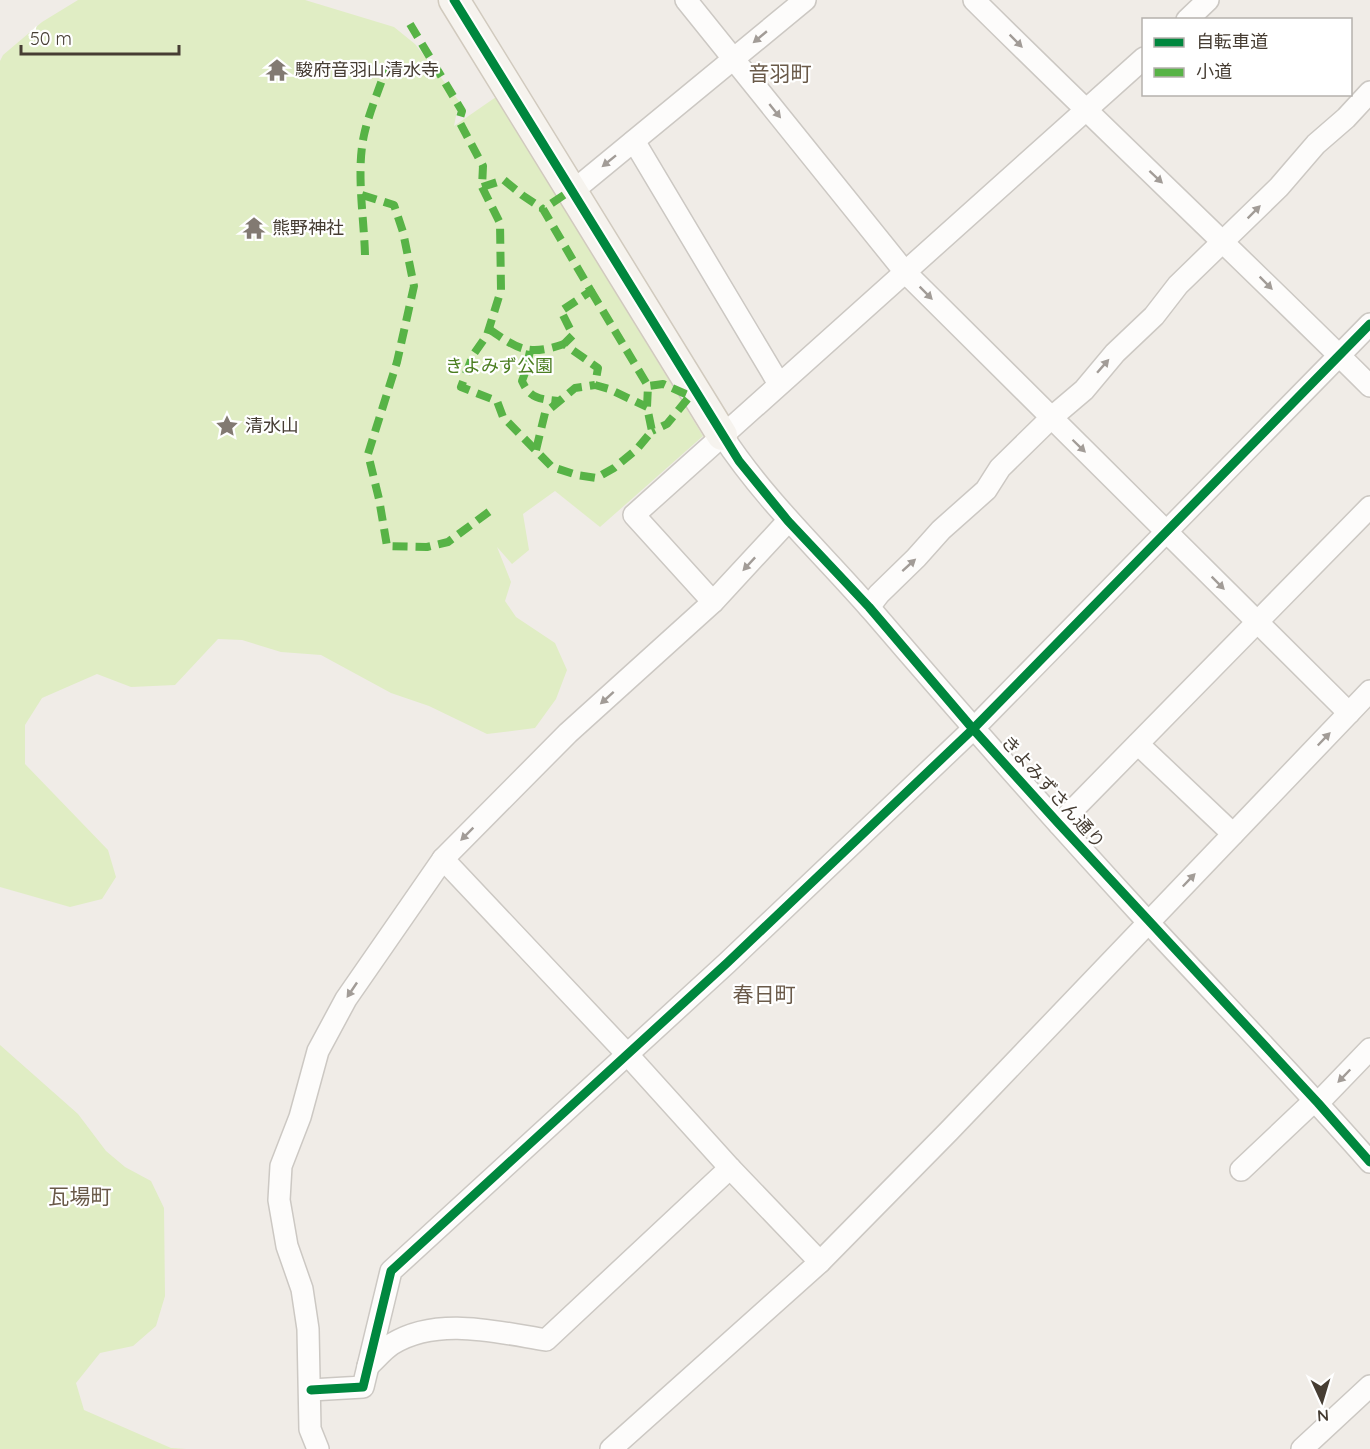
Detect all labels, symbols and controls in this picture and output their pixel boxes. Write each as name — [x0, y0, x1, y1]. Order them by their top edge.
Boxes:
scale bar — [21, 18, 178, 56]
legend — [1142, 18, 1352, 96]
text: 50 m — [30, 27, 72, 50]
text: 自転車道 — [1196, 30, 1268, 53]
one-way arrow — [752, 31, 768, 44]
one-way arrow — [1008, 34, 1022, 48]
temple icon: 駿府音羽山清水寺 — [264, 57, 290, 83]
place label: 駿府音羽山清水寺 — [295, 58, 439, 81]
district label: 音羽町 — [749, 60, 812, 86]
text: 小道 — [1196, 60, 1232, 83]
one-way arrow — [769, 103, 782, 119]
one-way arrow — [602, 154, 617, 167]
one-way arrow — [1148, 170, 1163, 184]
one-way arrow — [1246, 205, 1260, 219]
temple icon: 熊野神社 — [241, 215, 267, 241]
place label: 熊野神社 — [272, 216, 344, 239]
one-way arrow — [1258, 275, 1272, 289]
one-way arrow — [919, 286, 933, 301]
park label: きよみず公園 — [445, 354, 553, 377]
one-way arrow — [1096, 359, 1109, 374]
place icon: 清水山 — [214, 413, 240, 439]
place label: 清水山 — [245, 414, 299, 437]
one-way arrow — [1072, 439, 1087, 453]
one-way arrow — [743, 556, 756, 571]
one-way arrow — [901, 559, 916, 572]
one-way arrow — [1210, 575, 1224, 589]
one-way arrow — [600, 691, 615, 704]
street label: きよみずさん通り — [997, 730, 1110, 853]
one-way arrow — [1317, 732, 1330, 747]
one-way arrow — [461, 826, 475, 840]
one-way arrow — [1182, 873, 1195, 888]
district label: 春日町 — [733, 981, 796, 1007]
one-way arrow — [346, 982, 358, 998]
one-way arrow — [1338, 1068, 1351, 1083]
district label: 瓦場町 — [49, 1183, 112, 1209]
north arrow — [1292, 1371, 1352, 1431]
text: N — [1316, 1406, 1330, 1426]

